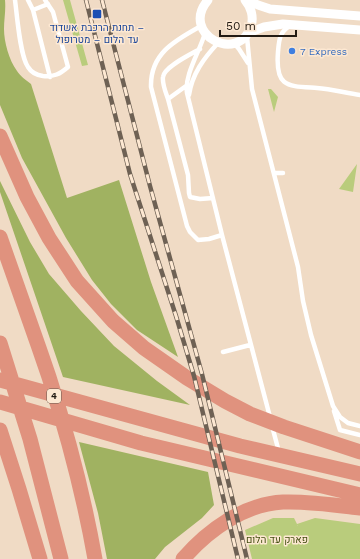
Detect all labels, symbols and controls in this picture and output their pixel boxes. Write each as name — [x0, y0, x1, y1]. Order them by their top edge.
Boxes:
marker: תחנת הרכבת אשדוד – עד הלום – מטרופול — [91, 8, 103, 20]
scale bar — [220, 12, 296, 38]
text: 50 m — [226, 19, 256, 33]
place label: תחנת הרכבת אשדוד – עד הלום – מטרופול — [50, 22, 144, 45]
marker: 7 Express — [287, 46, 297, 56]
place label: 7 Express — [300, 46, 347, 57]
road number: 4 — [47, 389, 61, 403]
park label: פארק עד הלום — [246, 534, 308, 545]

